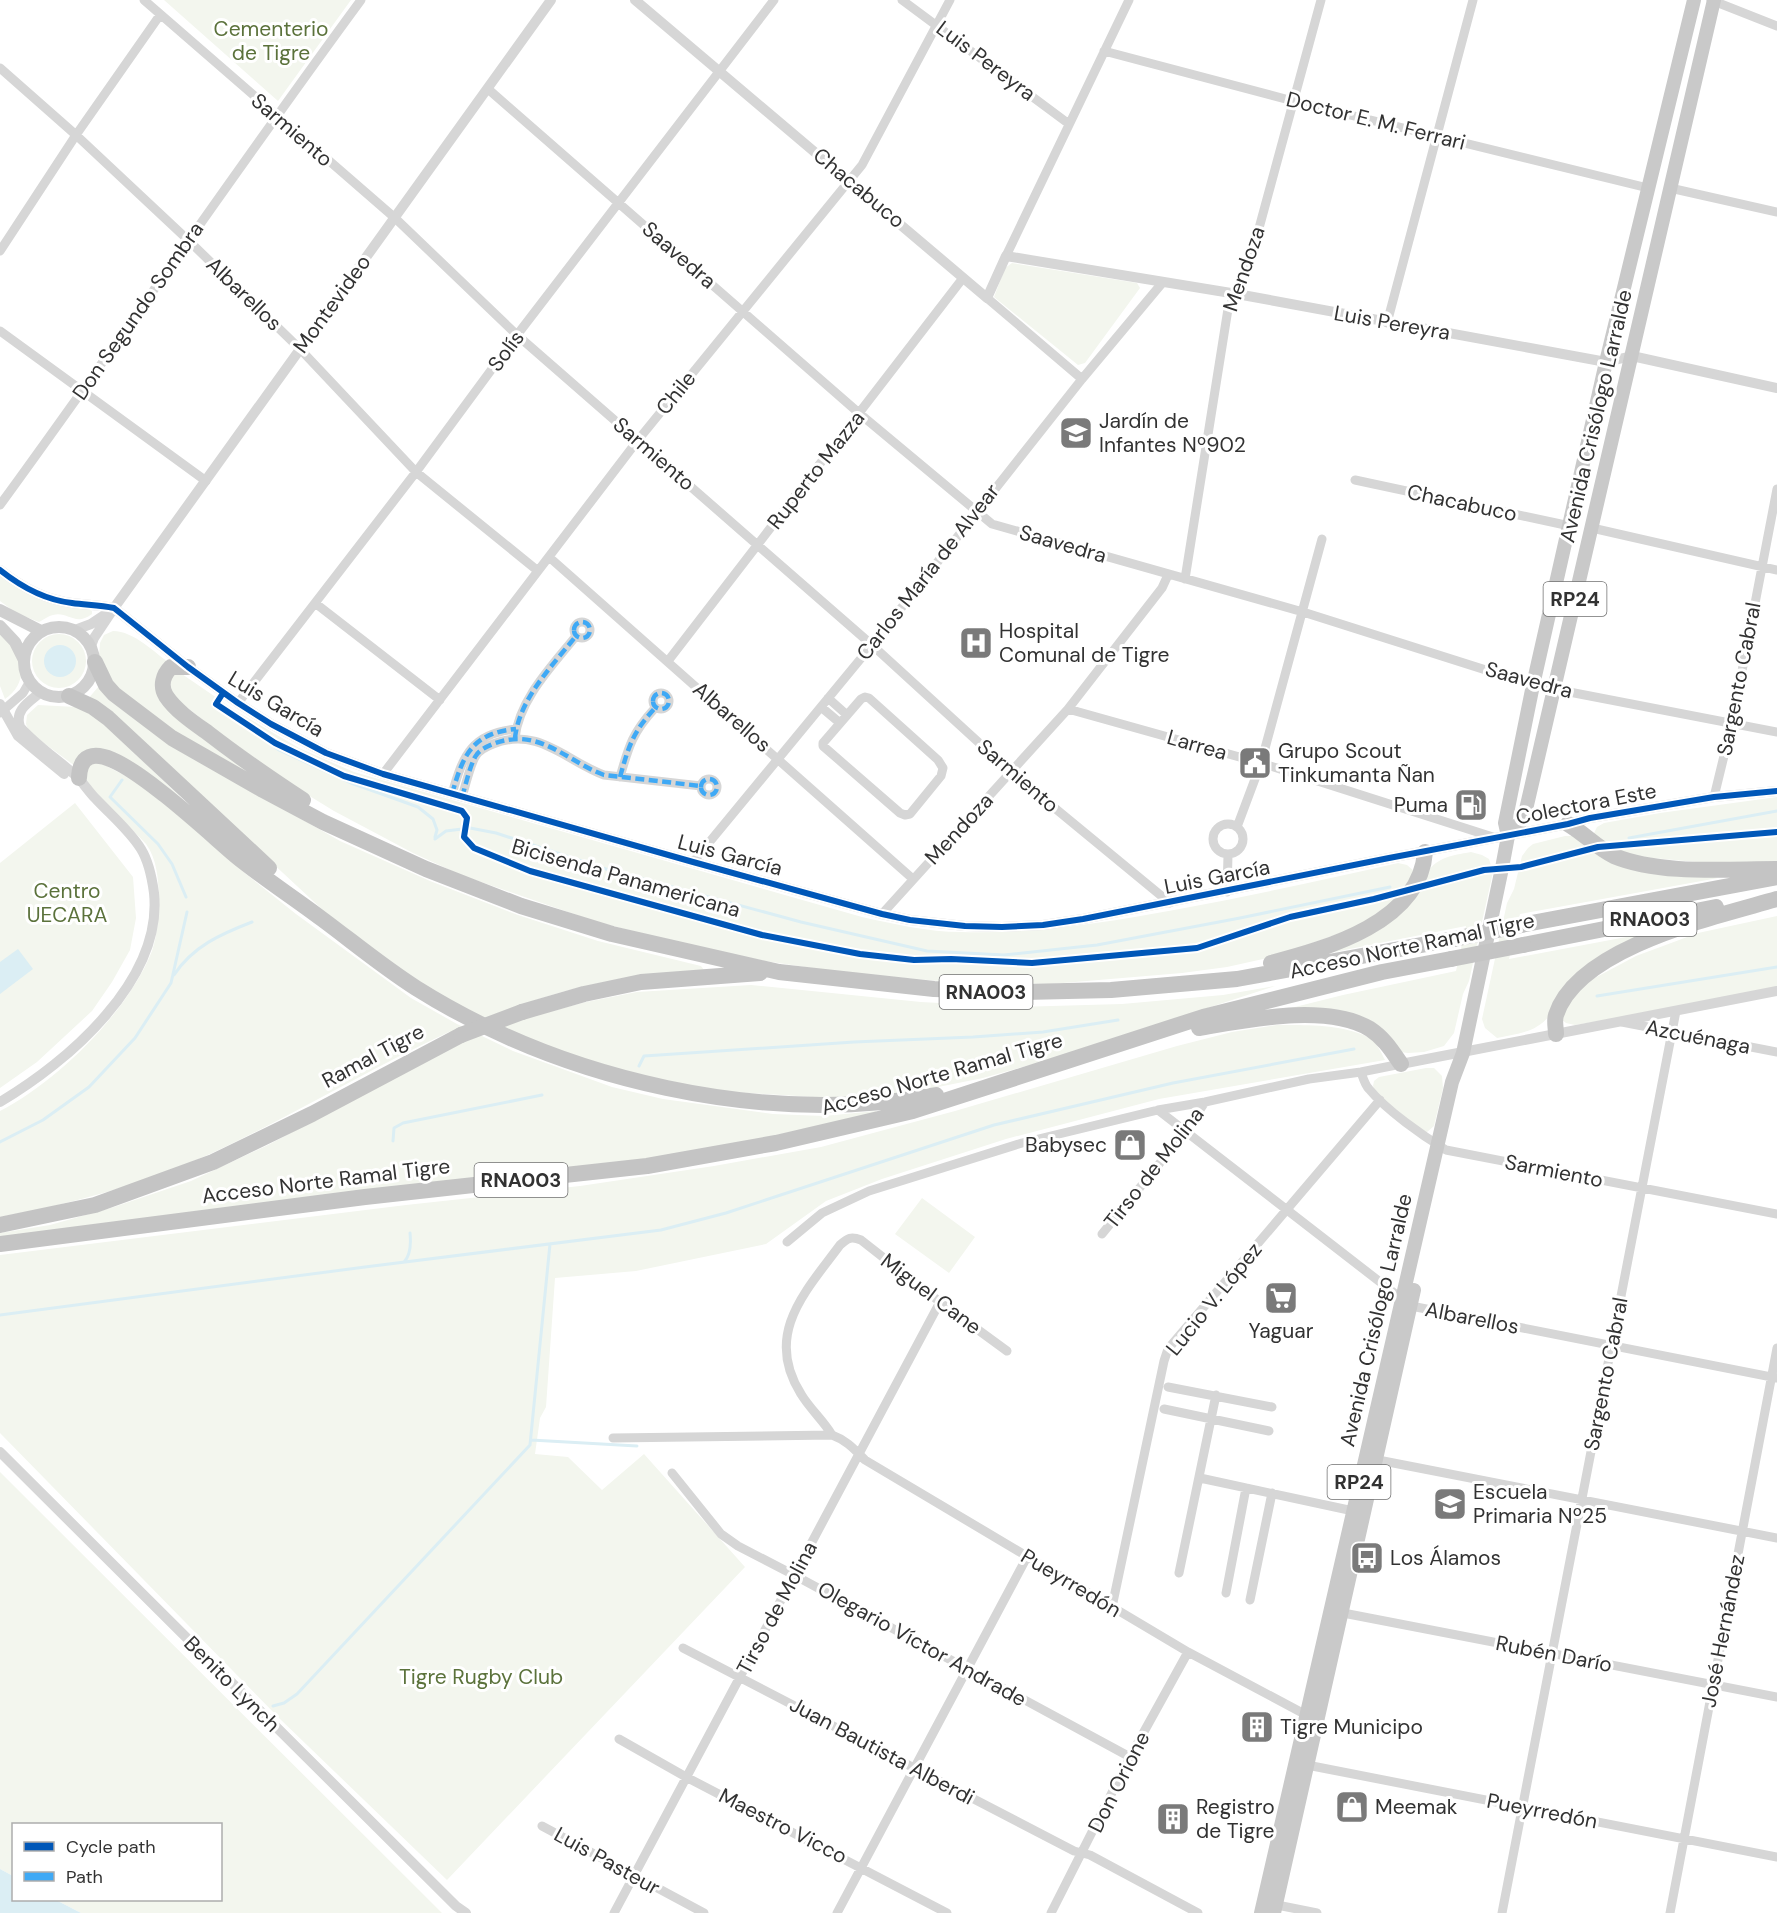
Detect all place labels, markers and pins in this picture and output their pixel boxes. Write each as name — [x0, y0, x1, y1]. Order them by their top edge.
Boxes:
place label: Jardín de Infantes Nº902 — [1099, 407, 1246, 459]
school or university icon: Jardín de Infantes Nº902 — [1058, 415, 1094, 451]
place label: Hospital Comunal de Tigre — [999, 617, 1170, 669]
hospital icon: Hospital Comunal de Tigre — [958, 625, 994, 661]
place label: Grupo Scout Tinkumanta Ñan — [1278, 737, 1435, 789]
public building icon: Grupo Scout Tinkumanta Ñan — [1237, 745, 1273, 781]
fuel station icon: Puma — [1453, 787, 1489, 823]
place label: Puma — [1394, 791, 1448, 819]
shop icon: Babysec — [1112, 1127, 1148, 1163]
place label: Babysec — [1025, 1131, 1107, 1159]
supermarket icon: Yaguar — [1263, 1280, 1299, 1316]
place label: Yaguar — [1248, 1317, 1314, 1345]
place label: Escuela Primaria Nº25 — [1473, 1478, 1607, 1530]
school or university icon: Escuela Primaria Nº25 — [1432, 1486, 1468, 1522]
bus stop icon: Los Álamos — [1349, 1540, 1385, 1576]
place label: Los Álamos — [1390, 1544, 1501, 1572]
building icon: Tigre Municipo — [1239, 1709, 1275, 1745]
place label: Tigre Municipo — [1280, 1713, 1423, 1741]
shop icon: Meemak — [1334, 1789, 1370, 1825]
place label: Registro de Tigre — [1196, 1793, 1275, 1845]
place label: Meemak — [1375, 1793, 1458, 1821]
building icon: Registro de Tigre — [1155, 1801, 1191, 1837]

